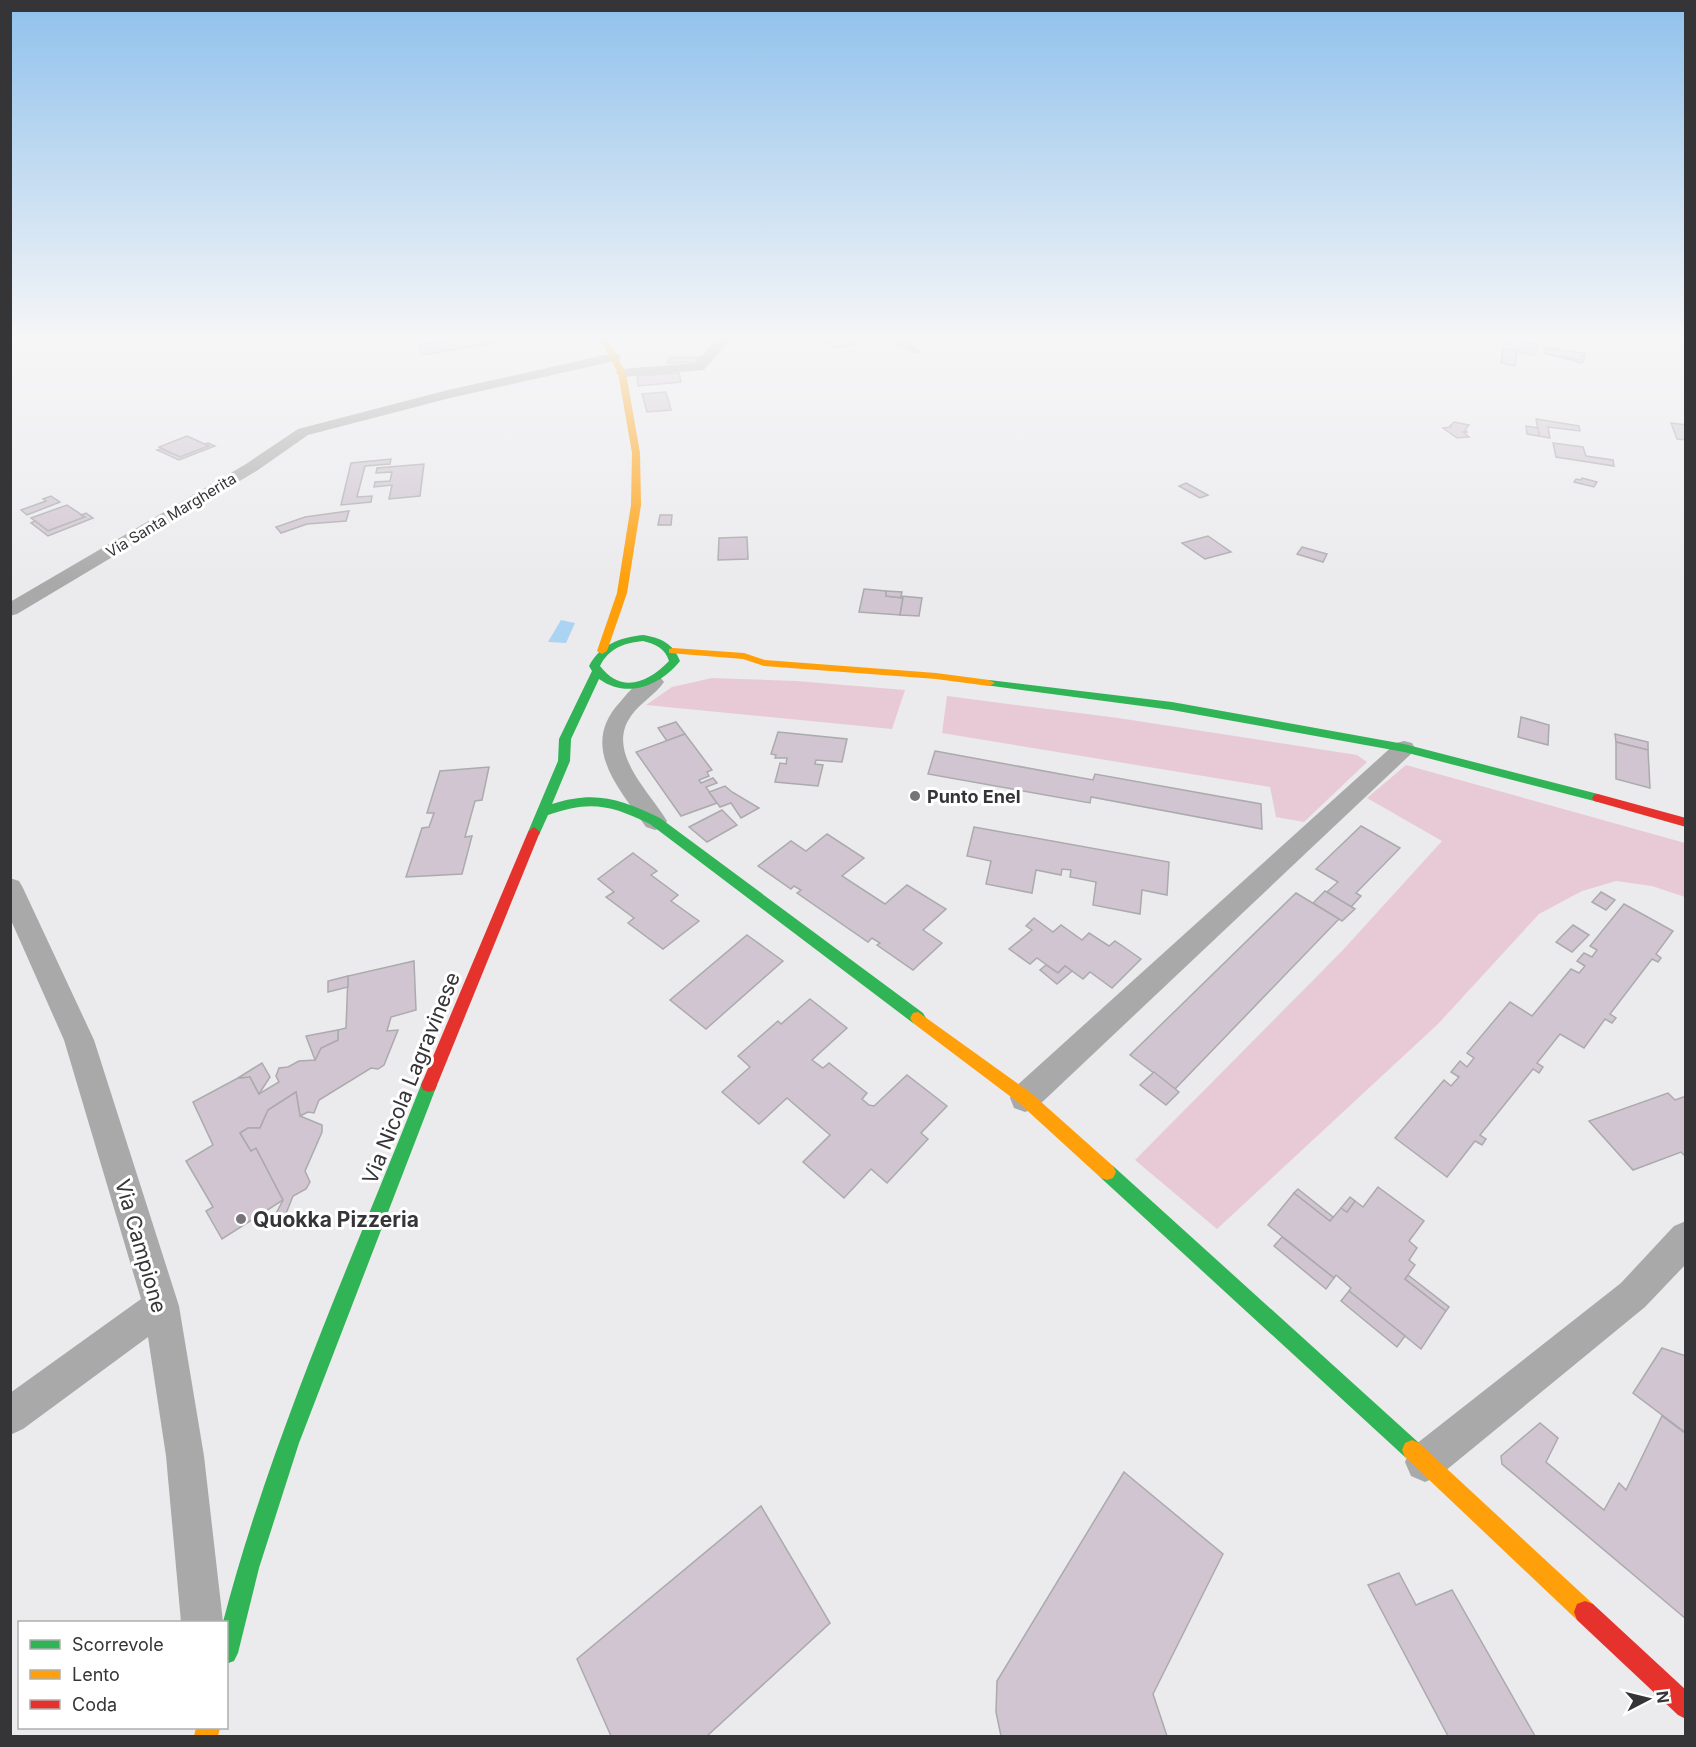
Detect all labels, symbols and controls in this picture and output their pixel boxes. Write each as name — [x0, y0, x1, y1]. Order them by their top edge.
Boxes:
street label: Via Santa Margherita — [103, 469, 239, 561]
place label: Punto Enel — [927, 786, 1021, 807]
marker: Punto Enel — [908, 789, 922, 803]
street label: Via Nicola Lagravinese — [357, 968, 465, 1188]
street label: Via Campione — [110, 1176, 172, 1316]
place label: Quokka Pizzeria — [253, 1207, 419, 1232]
marker: Quokka Pizzeria — [234, 1212, 248, 1226]
legend — [18, 1621, 228, 1729]
text: Scorrevole — [72, 1634, 164, 1655]
text: Lento — [72, 1664, 120, 1685]
north arrow — [1618, 1669, 1678, 1729]
text: N — [1652, 1690, 1674, 1704]
text: Coda — [72, 1694, 117, 1715]

